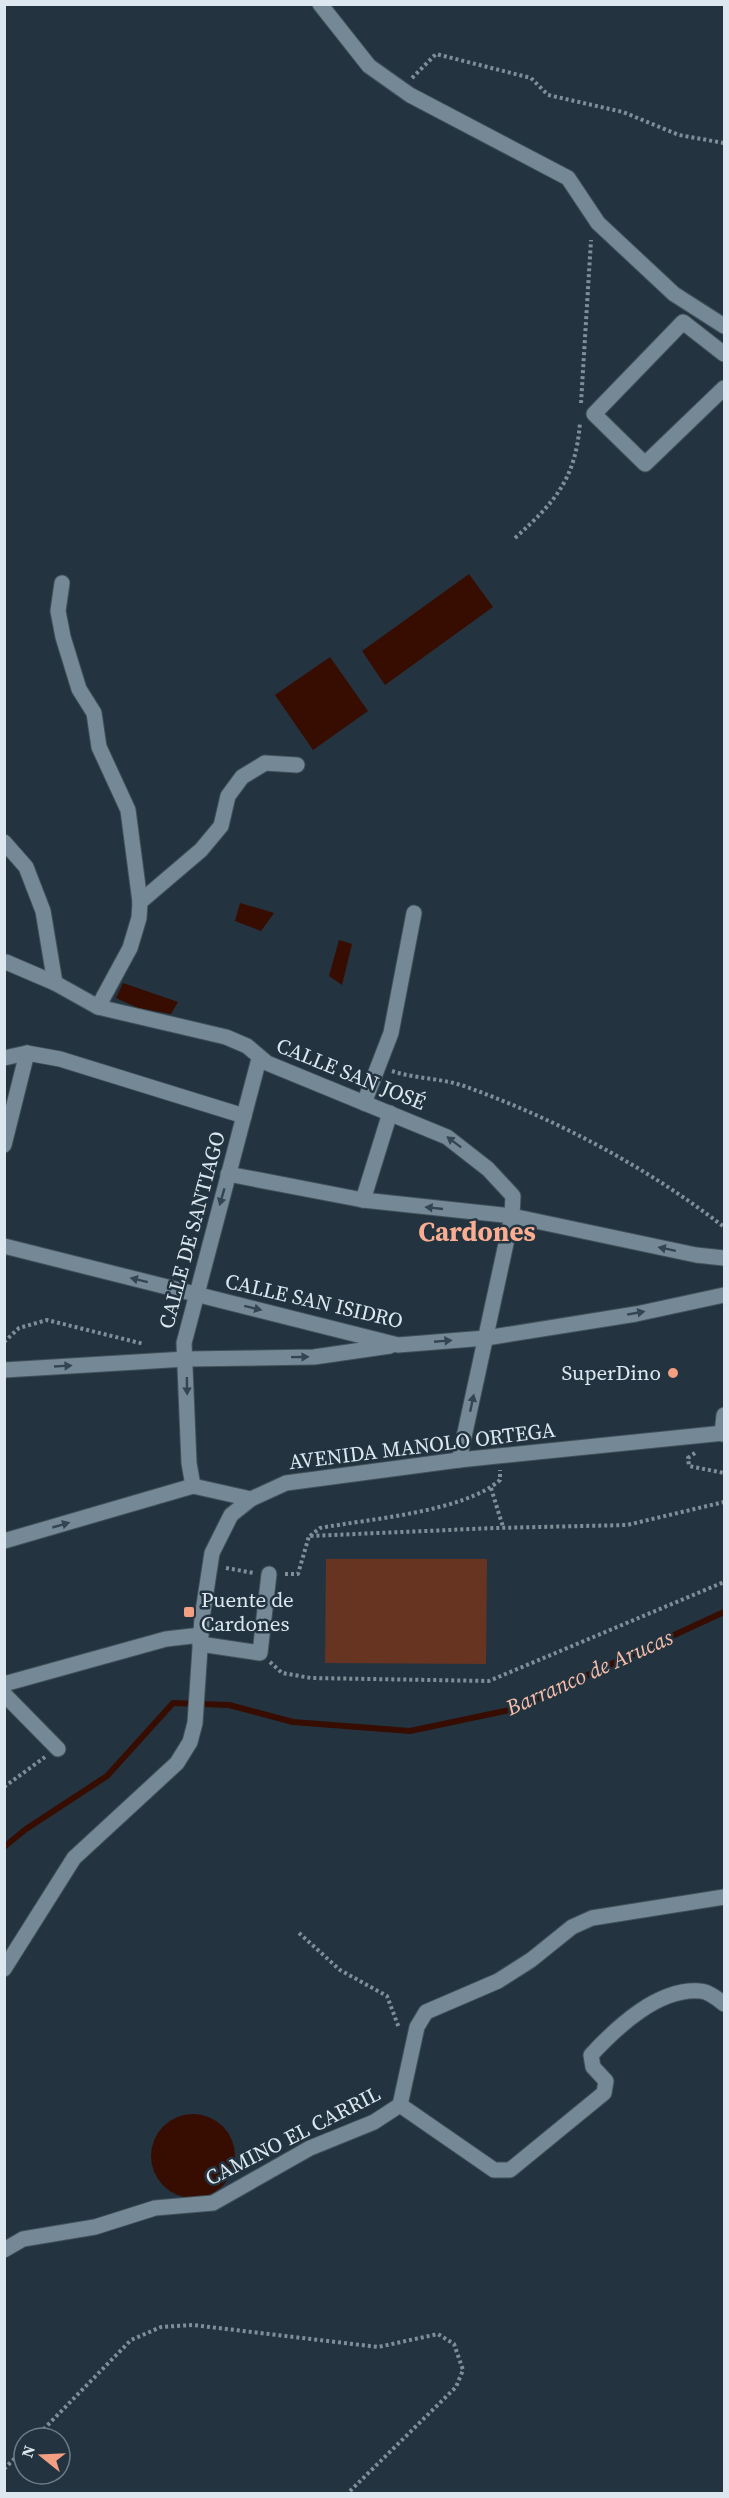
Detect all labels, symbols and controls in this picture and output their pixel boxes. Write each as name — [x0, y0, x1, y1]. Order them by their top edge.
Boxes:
street label: CALLE SAN JOSÉ — [272, 1030, 430, 1117]
street label: CALLE DE SANTIAGO — [151, 1128, 232, 1332]
one-way arrow — [446, 1136, 462, 1148]
one-way arrow — [217, 1188, 226, 1206]
one-way arrow — [424, 1203, 443, 1213]
district label: Cardones — [418, 1213, 536, 1250]
one-way arrow — [658, 1243, 676, 1253]
street label: CALLE SAN ISIDRO — [222, 1266, 406, 1335]
one-way arrow — [130, 1274, 148, 1284]
one-way arrow — [243, 1304, 262, 1314]
one-way arrow — [626, 1309, 645, 1318]
one-way arrow — [433, 1336, 452, 1346]
one-way arrow — [290, 1352, 309, 1362]
place label: SuperDino — [562, 1358, 661, 1387]
one-way arrow — [53, 1362, 72, 1371]
marker: SuperDino — [666, 1366, 680, 1380]
one-way arrow — [182, 1377, 192, 1396]
one-way arrow — [467, 1394, 477, 1413]
street label: AVENIDA MANOLO ORTEGA — [287, 1415, 557, 1476]
one-way arrow — [52, 1520, 70, 1529]
place label: Puente de Cardones — [201, 1585, 294, 1638]
marker: Puente de Cardones — [182, 1605, 196, 1619]
water label: Barranco de Arucas — [500, 1622, 677, 1723]
street label: CAMINO EL CARRIL — [200, 2079, 385, 2192]
north arrow — [12, 2426, 72, 2486]
text: N — [15, 2442, 40, 2460]

